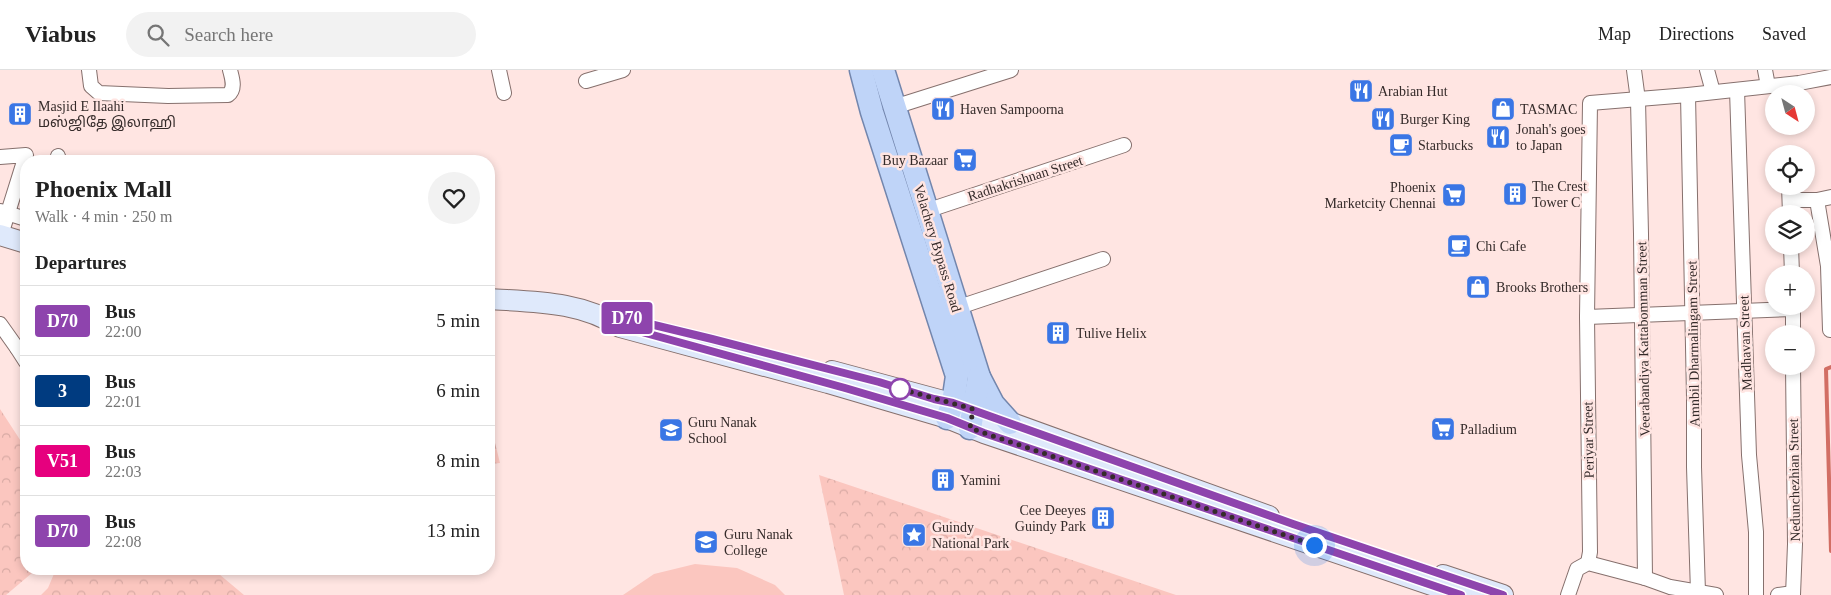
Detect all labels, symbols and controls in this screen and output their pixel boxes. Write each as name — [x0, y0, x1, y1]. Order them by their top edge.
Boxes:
search box — [126, 12, 476, 57]
text: Viabus — [25, 21, 96, 47]
icon: search — [144, 21, 172, 49]
text: Search here — [184, 24, 273, 45]
text: Map — [1598, 24, 1631, 44]
text: Directions — [1659, 24, 1734, 44]
text: Saved — [1762, 24, 1806, 44]
restaurant icon: Arabian Hut — [1348, 78, 1374, 104]
place label: Arabian Hut — [1378, 84, 1448, 99]
north arrow — [1765, 85, 1815, 135]
map controls — [1765, 85, 1815, 375]
restaurant icon: Haven Sampoorna — [930, 96, 956, 122]
shop icon: TASMAC — [1490, 96, 1516, 122]
place label: Masjid E Ilaahi மஸ்ஜிதே இலாஹி — [38, 99, 176, 132]
building icon: Masjid E Ilaahi மஸ்ஜிதே இலாஹி — [7, 101, 33, 127]
place label: Haven Sampoorna — [960, 102, 1065, 117]
place label: TASMAC — [1520, 102, 1577, 117]
restaurant icon: Burger King — [1370, 106, 1396, 132]
place label: Burger King — [1400, 112, 1470, 127]
place label: Jonah's goes to Japan — [1516, 122, 1586, 153]
restaurant icon: Jonah's goes to Japan — [1485, 124, 1511, 150]
cafe icon: Starbucks — [1388, 132, 1414, 158]
place label: Starbucks — [1418, 138, 1473, 153]
button: locate — [1765, 145, 1815, 195]
supermarket icon: Buy Bazaar — [952, 147, 978, 173]
place label: Buy Bazaar — [882, 153, 948, 168]
street label: Radhakrishnan Street — [966, 153, 1085, 204]
button: heart — [428, 172, 480, 224]
text: Phoenix Mall — [35, 176, 172, 202]
place label: The Crest Tower C — [1532, 179, 1587, 210]
place label: Phoenix Marketcity Chennai — [1324, 180, 1436, 211]
building icon: The Crest Tower C — [1502, 181, 1528, 207]
street label: Velachery Bypass Road — [911, 182, 964, 314]
supermarket icon: Phoenix Marketcity Chennai — [1441, 182, 1467, 208]
button: layers — [1765, 205, 1815, 255]
text: Walk · 4 min · 250 m — [35, 208, 172, 225]
cafe icon: Chi Cafe — [1446, 233, 1472, 259]
place label: Chi Cafe — [1476, 239, 1526, 254]
street label: Veerabandiya Kattabomman Street — [1634, 241, 1653, 437]
text: Departures — [35, 252, 126, 273]
street label: Amnbil Dharmalingam Street — [1685, 261, 1702, 427]
button: + — [1765, 265, 1815, 315]
shop icon: Brooks Brothers — [1465, 274, 1491, 300]
place label: Brooks Brothers — [1496, 280, 1588, 295]
street label: Madhavan Street — [1736, 295, 1755, 391]
text: Bus — [105, 301, 136, 322]
line badge: D70 — [598, 302, 656, 334]
text: D70 — [612, 308, 643, 328]
text: 5 min — [436, 310, 480, 331]
text: D70 — [47, 311, 78, 331]
building icon: Tulive Helix — [1045, 320, 1071, 346]
text: 22:00 — [105, 323, 141, 340]
button: − — [1765, 325, 1815, 375]
place label: Tulive Helix — [1076, 326, 1147, 341]
text: Bus — [105, 371, 136, 392]
unlabelled marker — [889, 378, 911, 400]
text: 6 min — [436, 380, 480, 401]
text: 3 — [58, 381, 67, 401]
text: 22:01 — [105, 393, 141, 410]
street label: Periyar Street — [1580, 401, 1597, 478]
place label: Guru Nanak School — [688, 415, 757, 446]
supermarket icon: Palladium — [1430, 416, 1456, 442]
school or university icon: Guru Nanak School — [658, 417, 684, 443]
street label: Nedunchezhian Street — [1786, 418, 1803, 542]
place label: Palladium — [1460, 422, 1517, 437]
text: Bus — [105, 441, 136, 462]
text: 8 min — [436, 450, 480, 471]
text: V51 — [47, 451, 78, 471]
text: 22:03 — [105, 463, 141, 480]
building icon: Yamini — [930, 467, 956, 493]
place label: Yamini — [960, 473, 1001, 488]
place label: Cee Deeyes Guindy Park — [1015, 503, 1086, 534]
building icon: Cee Deeyes Guindy Park — [1090, 505, 1116, 531]
text: Bus — [105, 511, 136, 532]
text: 13 min — [427, 520, 480, 541]
place label: Guindy National Park — [932, 520, 1009, 551]
text: D70 — [47, 521, 78, 541]
place icon: Guindy National Park — [901, 522, 927, 548]
place label: Guru Nanak College — [724, 527, 793, 558]
school or university icon: Guru Nanak College — [693, 529, 719, 555]
text: 22:08 — [105, 533, 141, 550]
your location — [1302, 533, 1327, 558]

